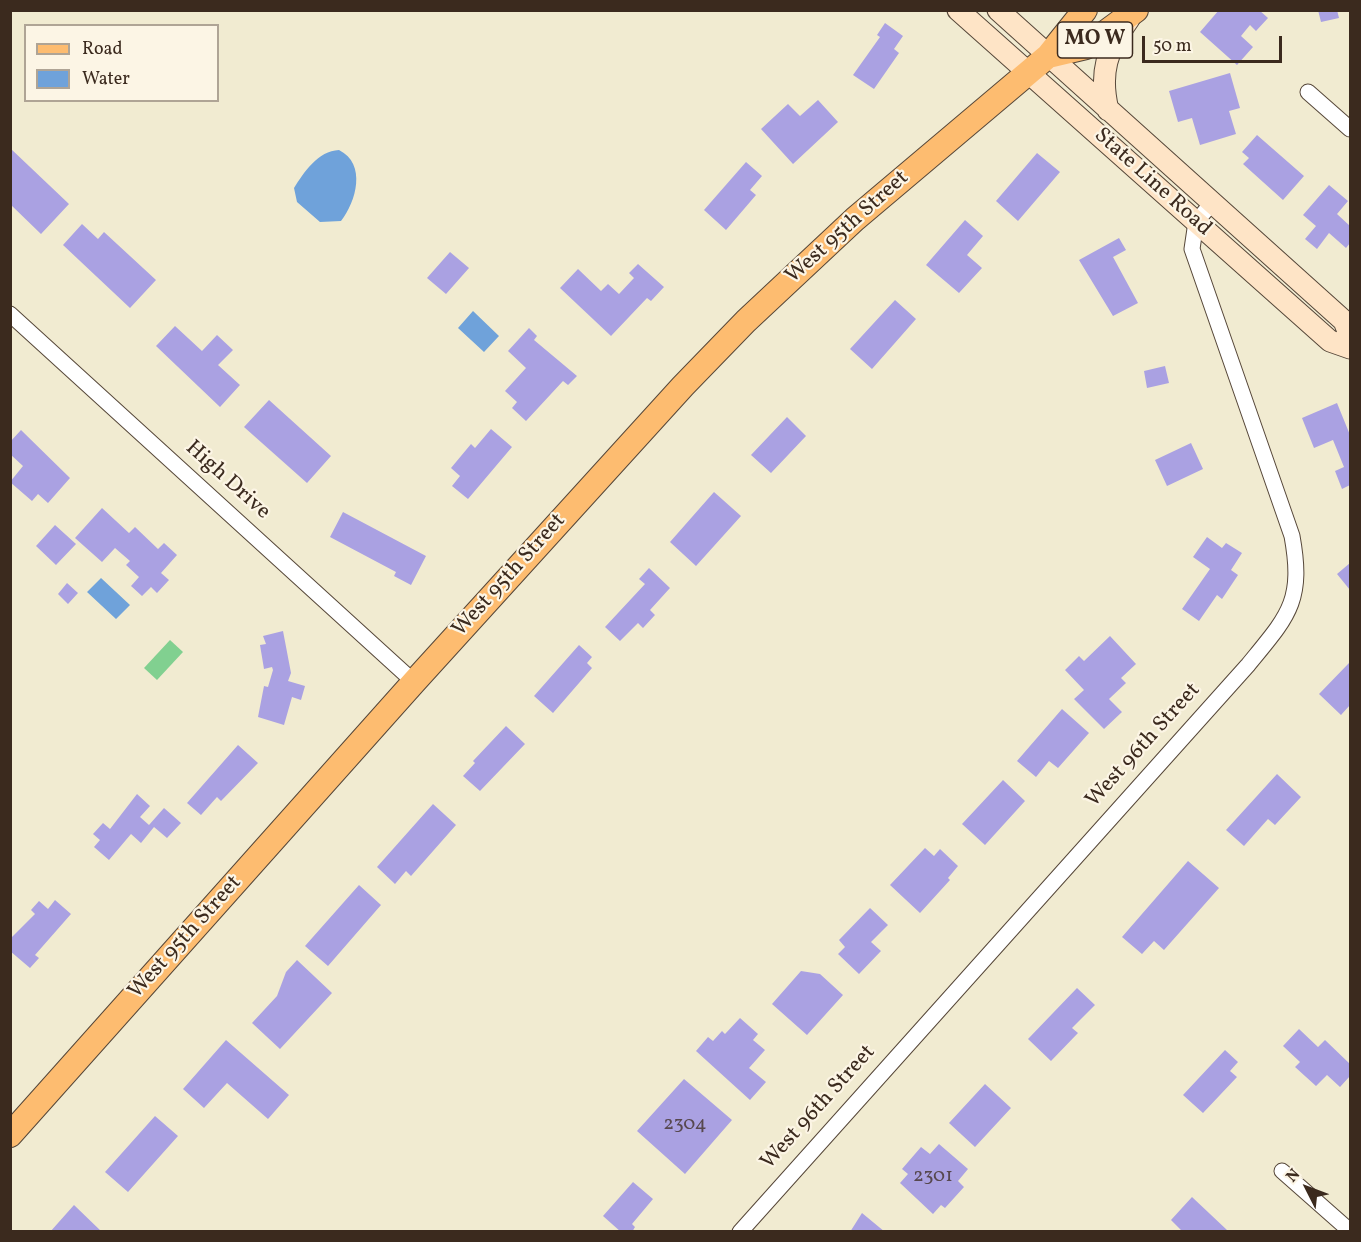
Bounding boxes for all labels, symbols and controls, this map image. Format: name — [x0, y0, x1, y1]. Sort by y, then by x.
road number: MO W — [1058, 22, 1132, 58]
legend — [24, 24, 219, 102]
scale bar — [1145, 24, 1284, 62]
text: 50 m — [1153, 34, 1192, 59]
text: Road — [82, 37, 123, 62]
text: Water — [82, 67, 130, 92]
street label: State Line Road — [1088, 123, 1216, 243]
street label: West 95th Street — [781, 166, 915, 290]
street label: High Drive — [179, 436, 275, 526]
street label: West 95th Street — [448, 509, 572, 643]
street label: West 96th Street — [1081, 678, 1207, 814]
street label: West 95th Street — [124, 871, 248, 1005]
street label: West 96th Street — [756, 1040, 882, 1176]
house number: 2304 — [663, 1113, 707, 1137]
north arrow — [1277, 1158, 1337, 1218]
text: N — [1282, 1164, 1306, 1188]
house number: 2301 — [913, 1165, 953, 1189]

